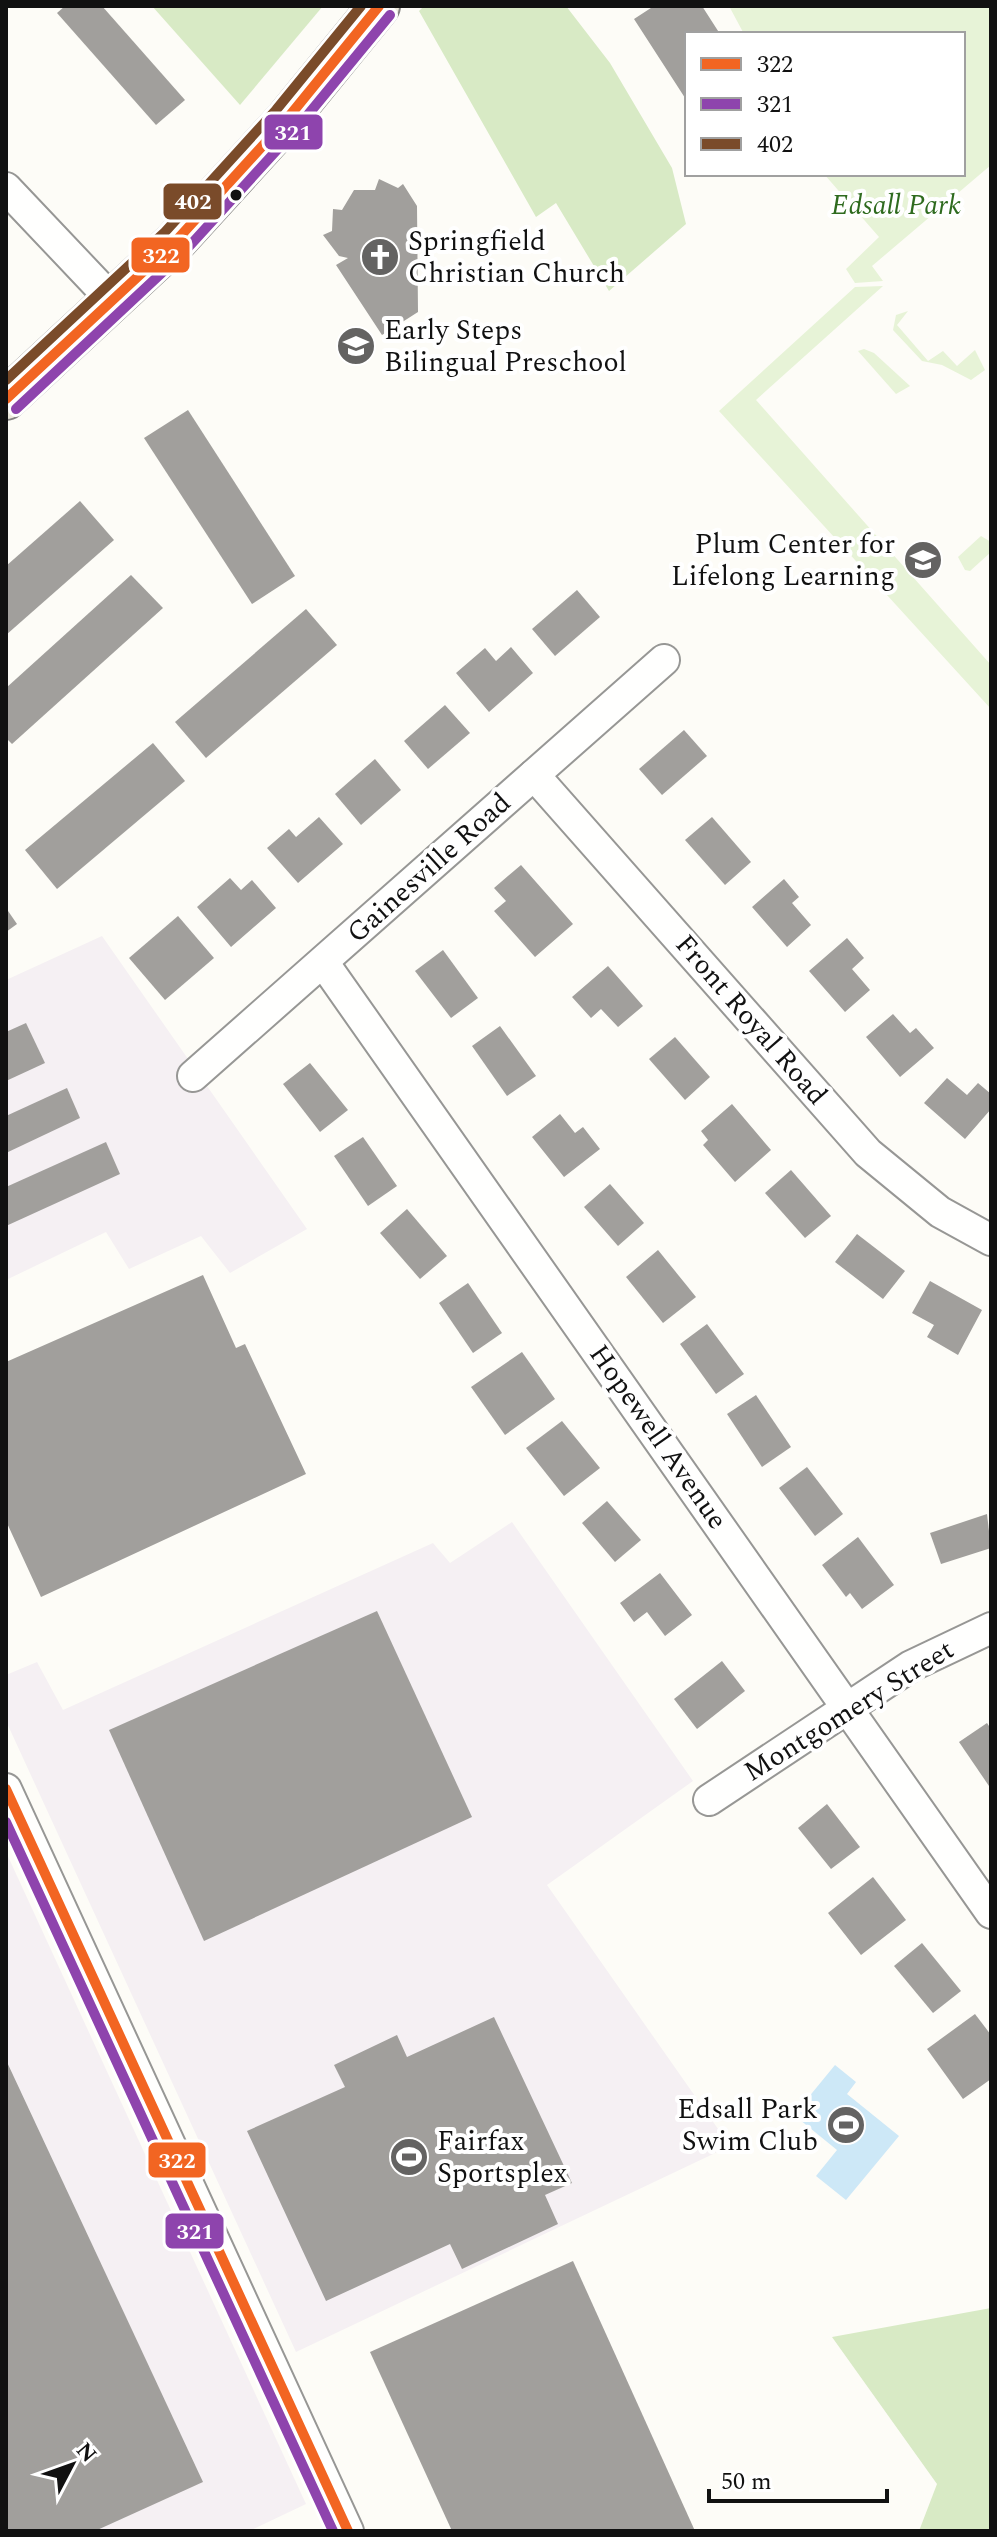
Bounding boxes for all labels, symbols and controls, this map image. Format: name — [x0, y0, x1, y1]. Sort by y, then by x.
legend — [685, 32, 965, 176]
text: 322 — [757, 47, 793, 83]
text: 321 — [757, 87, 793, 123]
line badge: 321 — [263, 113, 324, 151]
text: 321 — [274, 117, 312, 150]
text: 402 — [757, 127, 793, 163]
line badge: 402 — [162, 182, 223, 221]
park label: Edsall Park — [831, 184, 961, 227]
text: 402 — [174, 186, 212, 219]
unlabelled marker — [228, 187, 244, 203]
place label: Springfield Christian Church — [408, 220, 625, 295]
line badge: 322 — [130, 236, 191, 274]
church icon: Springfield Christian Church — [359, 236, 401, 278]
text: 322 — [142, 240, 180, 273]
place label: Early Steps Bilingual Preschool — [384, 309, 627, 384]
school or university icon: Early Steps Bilingual Preschool — [335, 325, 377, 367]
place label: Plum Center for Lifelong Learning — [671, 523, 895, 598]
school or university icon: Plum Center for Lifelong Learning — [902, 539, 944, 581]
street label: Gainesville Road — [337, 782, 521, 954]
street label: Front Royal Road — [664, 925, 838, 1115]
street label: Hopewell Avenue — [578, 1335, 738, 1539]
street label: Montgomery Street — [735, 1629, 963, 1793]
place label: Edsall Park Swim Club — [677, 2088, 818, 2163]
sports icon: Edsall Park Swim Club — [825, 2104, 867, 2146]
place label: Fairfax Sportsplex — [437, 2120, 568, 2195]
sports icon: Fairfax Sportsplex — [388, 2136, 430, 2178]
line badge: 322 — [147, 2141, 207, 2179]
text: 322 — [158, 2145, 196, 2178]
line badge: 321 — [164, 2212, 225, 2250]
text: 321 — [176, 2216, 214, 2249]
north arrow — [32, 2425, 112, 2505]
text: N — [68, 2435, 104, 2470]
scale bar — [709, 2453, 887, 2503]
text: 50 m — [721, 2464, 772, 2500]

